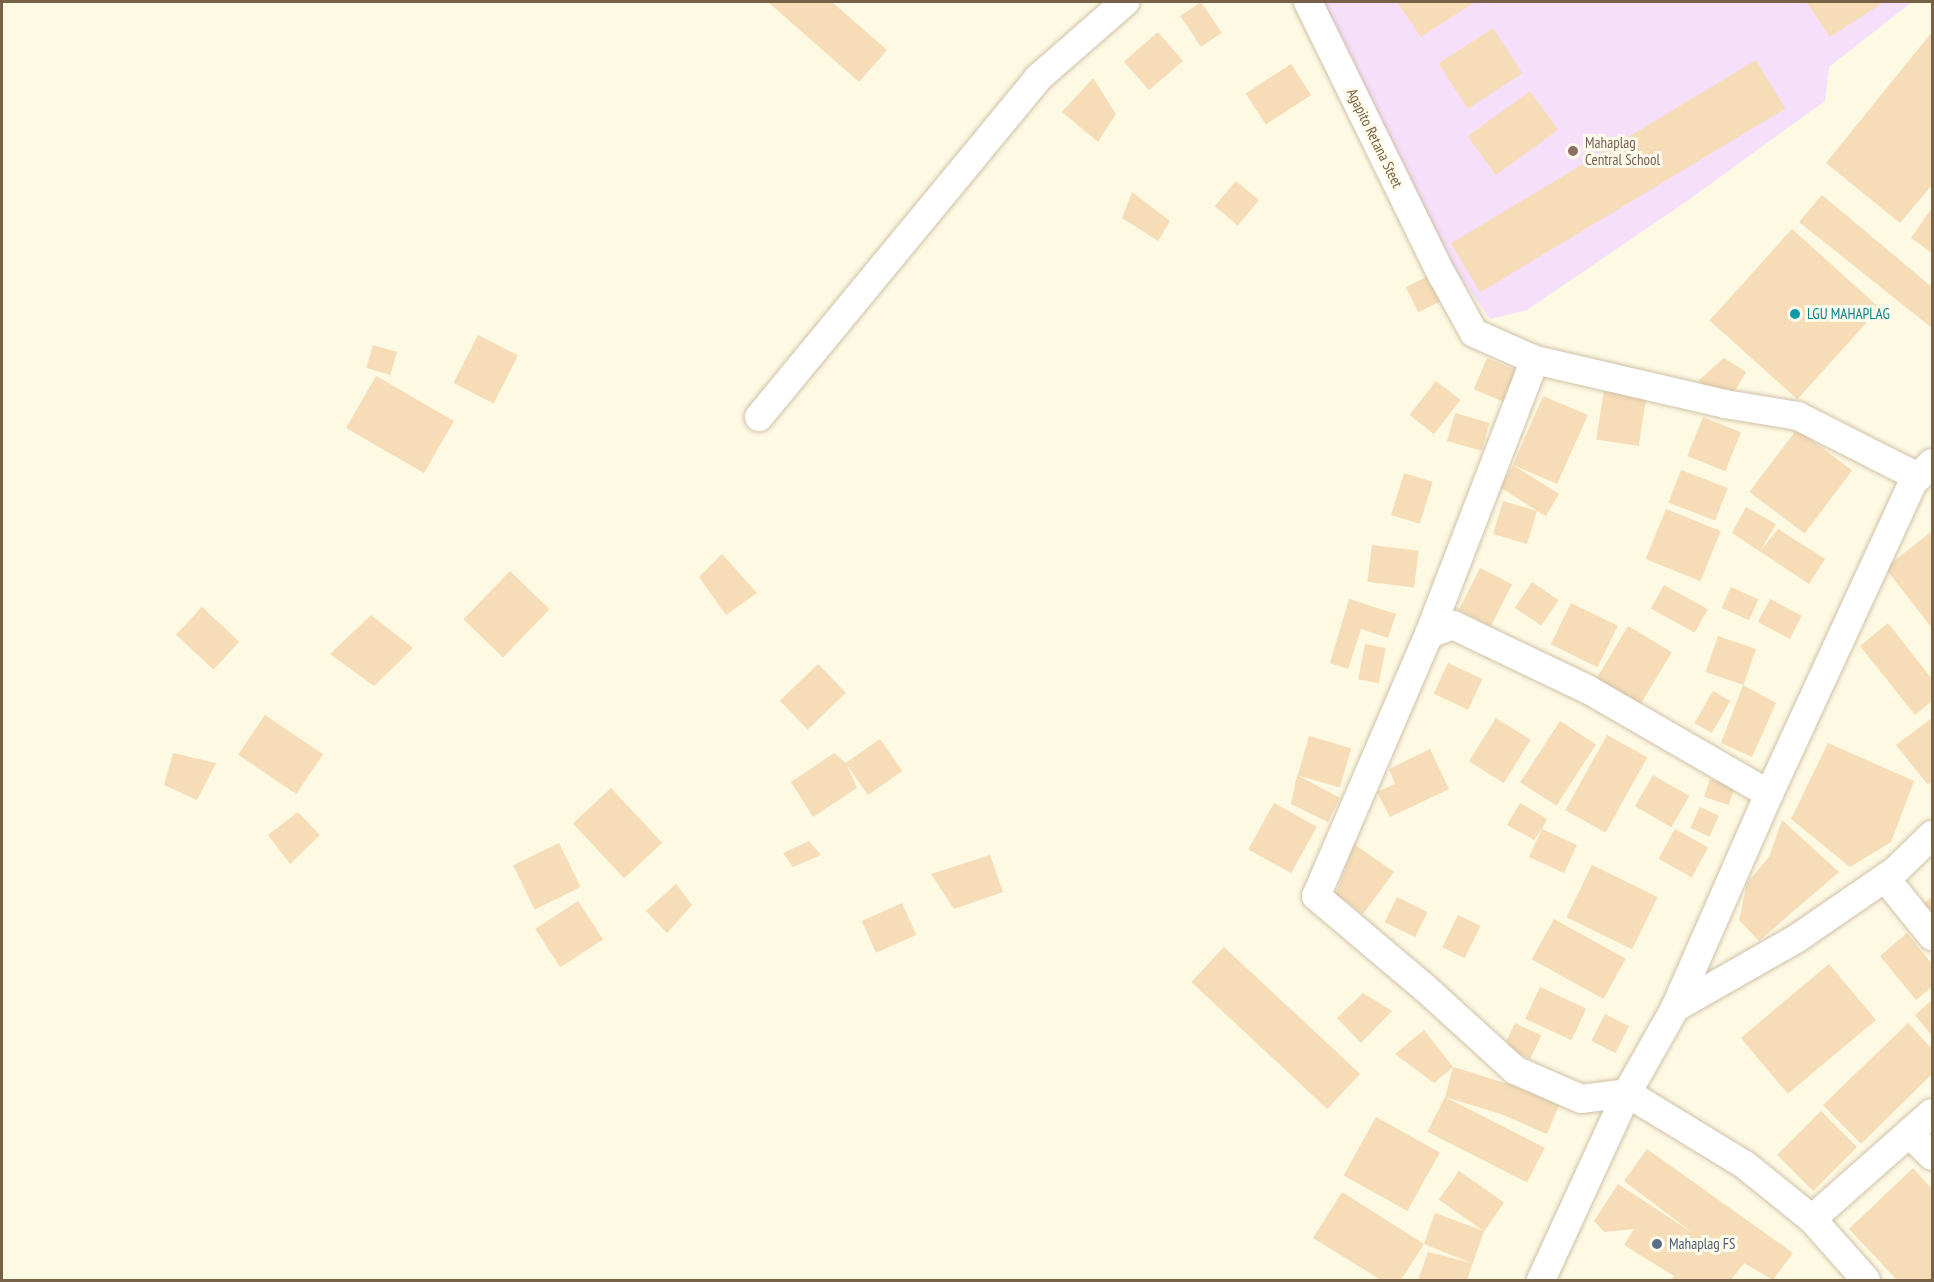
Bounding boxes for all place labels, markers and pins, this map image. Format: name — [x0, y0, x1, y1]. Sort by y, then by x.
place label: Mahaplag Central School — [1585, 133, 1660, 168]
marker: Mahaplag Central School — [1566, 144, 1580, 158]
place label: LGU MAHAPLAG — [1807, 305, 1890, 323]
marker: LGU MAHAPLAG — [1788, 307, 1802, 321]
place label: Mahaplag FS — [1669, 1235, 1735, 1253]
marker: Mahaplag FS — [1650, 1237, 1664, 1251]

